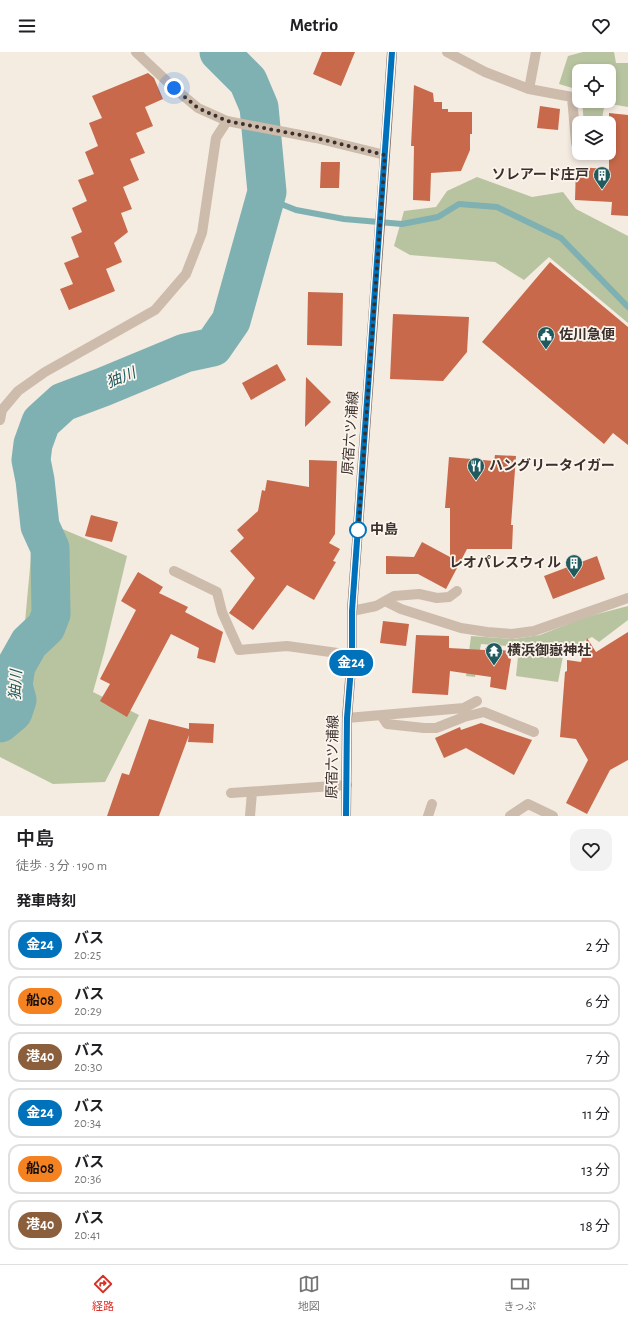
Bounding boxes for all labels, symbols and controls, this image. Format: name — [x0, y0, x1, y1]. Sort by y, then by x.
icon: menu — [16, 15, 38, 37]
icon: heart — [590, 15, 612, 37]
text: Metrio — [290, 17, 338, 35]
map controls — [572, 64, 616, 160]
button: locate — [572, 64, 616, 108]
your location — [164, 78, 184, 98]
button: layers — [572, 116, 616, 160]
building icon: ソレアード庄戸 — [592, 165, 612, 190]
place label: ソレアード庄戸 — [492, 167, 589, 182]
public building icon: 佐川急便 — [536, 325, 556, 350]
place label: 佐川急便 — [559, 326, 615, 342]
water label: 㹨川 — [104, 364, 140, 391]
street label: 原宿六ツ浦線 — [340, 391, 361, 475]
restaurant icon: ハングリータイガー — [466, 456, 486, 481]
place label: ハングリータイガー — [489, 457, 615, 473]
marker: 中島 — [349, 521, 367, 539]
place label: 中島 — [370, 522, 398, 537]
building icon: レオパレスウィル — [564, 553, 584, 578]
place label: レオパレスウィル — [449, 555, 561, 570]
temple icon: 横浜御嶽神社 — [484, 641, 504, 666]
place label: 横浜御嶽神社 — [507, 642, 591, 658]
line badge: 金24 — [328, 650, 374, 676]
text: 金24 — [337, 656, 365, 670]
water label: 㹨川 — [7, 668, 24, 700]
street label: 原宿六ツ浦線 — [324, 715, 341, 799]
button: heart — [570, 829, 612, 871]
text: 中島 — [16, 830, 54, 849]
text: 徒歩 · 3 分 · 190 m — [16, 860, 107, 873]
text: 発車時刻 — [16, 894, 76, 909]
text: バス — [74, 931, 104, 946]
text: 金24 — [26, 938, 54, 952]
text: 2 分 — [586, 939, 610, 954]
text: 20:25 — [74, 949, 101, 962]
text: バス — [74, 987, 104, 1002]
text: 船08 — [26, 994, 54, 1008]
text: 6 分 — [585, 995, 610, 1010]
text: 20:29 — [74, 1005, 102, 1018]
text: バス — [74, 1043, 104, 1058]
text: 港40 — [26, 1050, 54, 1064]
text: 7 分 — [586, 1051, 610, 1066]
text: 20:30 — [74, 1061, 102, 1074]
text: バス — [74, 1099, 104, 1114]
text: 金24 — [26, 1106, 54, 1120]
text: 11 分 — [582, 1107, 610, 1122]
text: 20:34 — [74, 1117, 101, 1130]
text: バス — [74, 1155, 104, 1170]
text: 船08 — [26, 1162, 54, 1176]
text: 13 分 — [581, 1163, 610, 1178]
text: 20:36 — [74, 1173, 101, 1186]
text: バス — [74, 1211, 104, 1226]
text: 港40 — [26, 1218, 54, 1232]
text: 18 分 — [580, 1219, 610, 1234]
text: 20:41 — [74, 1229, 101, 1242]
tab: 経路 — [92, 1273, 114, 1313]
tab: 地図 — [298, 1273, 320, 1313]
tab: きっぷ — [504, 1273, 536, 1313]

